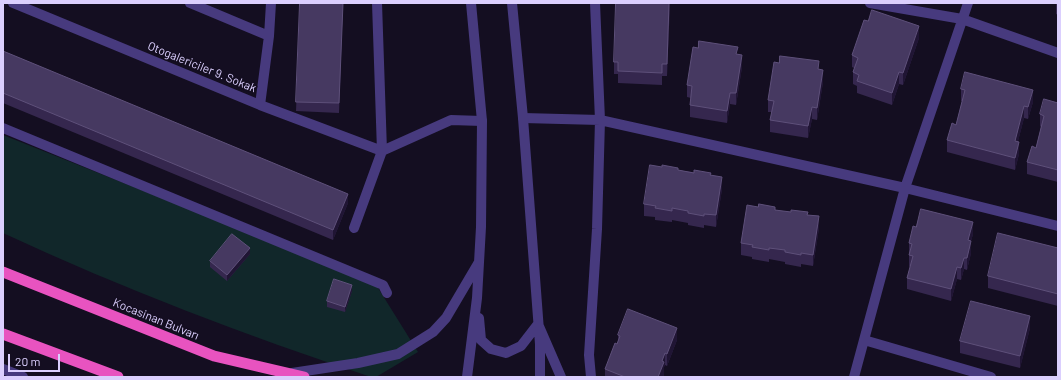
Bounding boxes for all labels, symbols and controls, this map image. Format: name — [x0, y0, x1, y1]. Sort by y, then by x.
street label: Otogalericiler 9. Sokak — [145, 39, 259, 95]
street label: Kocasinan Bulvarı — [111, 295, 201, 343]
scale bar — [10, 346, 62, 372]
text: 20 m — [15, 354, 41, 368]

